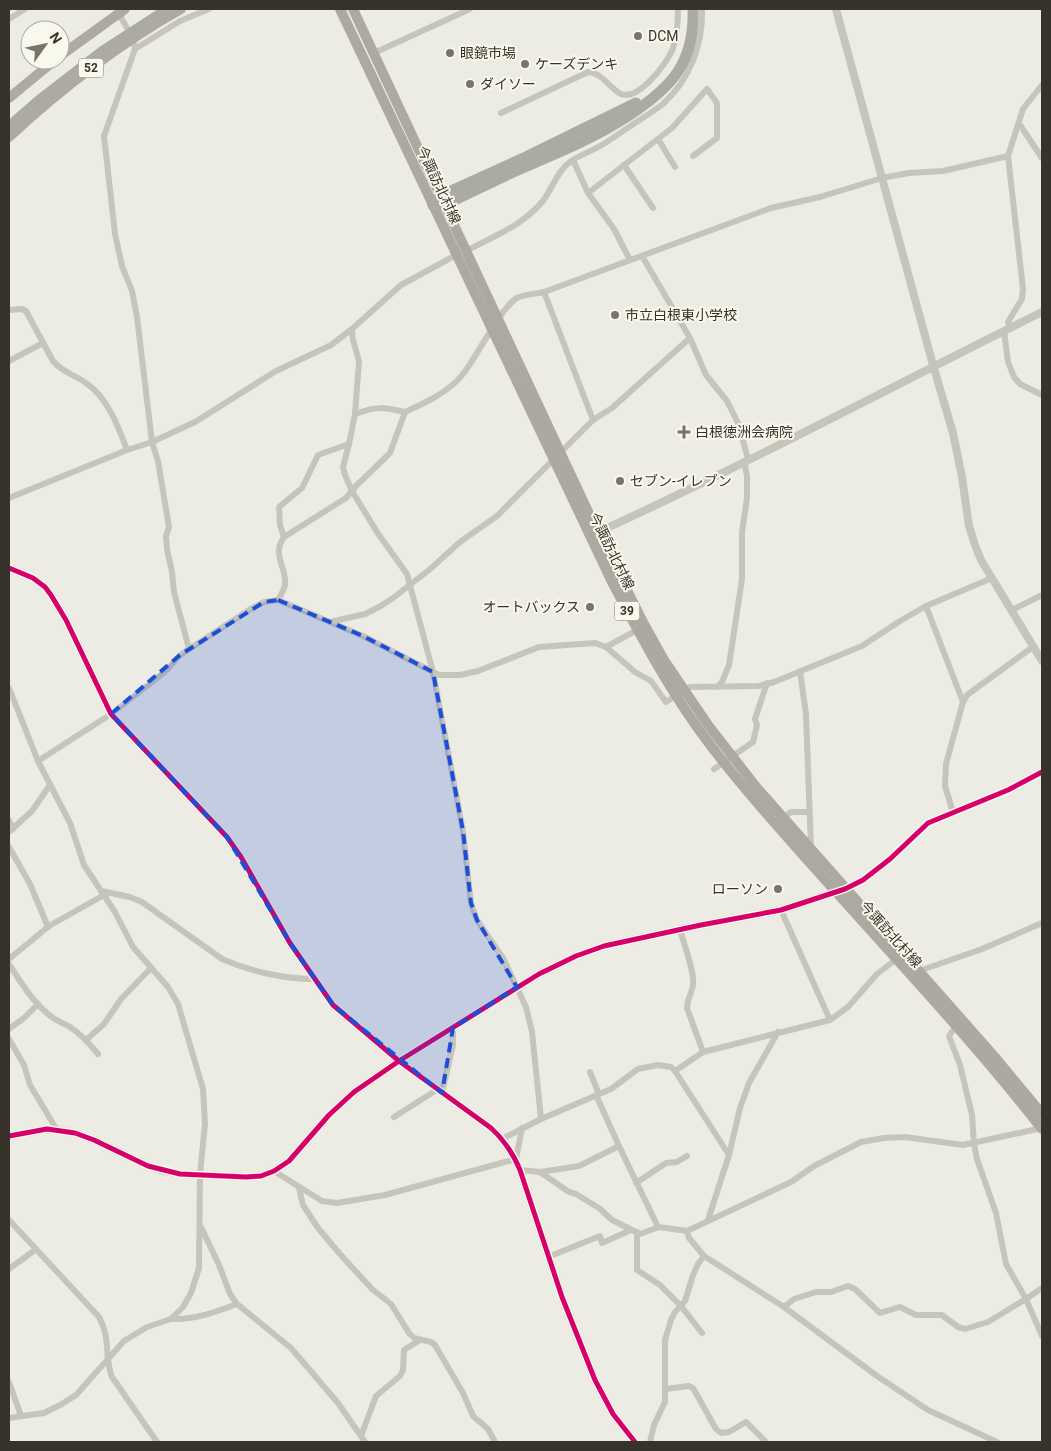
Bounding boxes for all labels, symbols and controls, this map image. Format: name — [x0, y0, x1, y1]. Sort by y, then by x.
north arrow — [20, 20, 70, 70]
place label: DCM — [648, 28, 679, 44]
text: N — [46, 29, 65, 46]
marker: DCM — [632, 30, 644, 42]
place label: 眼鏡市場 — [460, 45, 516, 61]
marker: 眼鏡市場 — [444, 47, 456, 59]
place label: ケーズデンキ — [535, 56, 618, 72]
road number: 52 — [78, 58, 104, 78]
marker: ケーズデンキ — [519, 58, 531, 70]
place label: ダイソー — [480, 76, 536, 92]
marker: ダイソー — [464, 78, 476, 90]
street label: 今諏訪北村線 — [414, 144, 464, 226]
place label: 市立白根東小学校 — [625, 307, 737, 323]
marker: 市立白根東小学校 — [609, 309, 621, 321]
place label: 白根徳洲会病院 — [695, 424, 793, 440]
marker: 白根徳洲会病院 — [677, 425, 691, 439]
place label: セブン-イレブン — [630, 473, 732, 489]
marker: セブン-イレブン — [614, 475, 626, 487]
street label: 今諏訪北村線 — [586, 510, 638, 592]
place label: オートバックス — [482, 599, 580, 615]
marker: オートバックス — [584, 601, 596, 613]
road number: 39 — [614, 602, 640, 620]
place label: ローソン — [712, 881, 768, 897]
marker: ローソン — [772, 883, 784, 895]
street label: 今諏訪北村線 — [857, 897, 925, 971]

